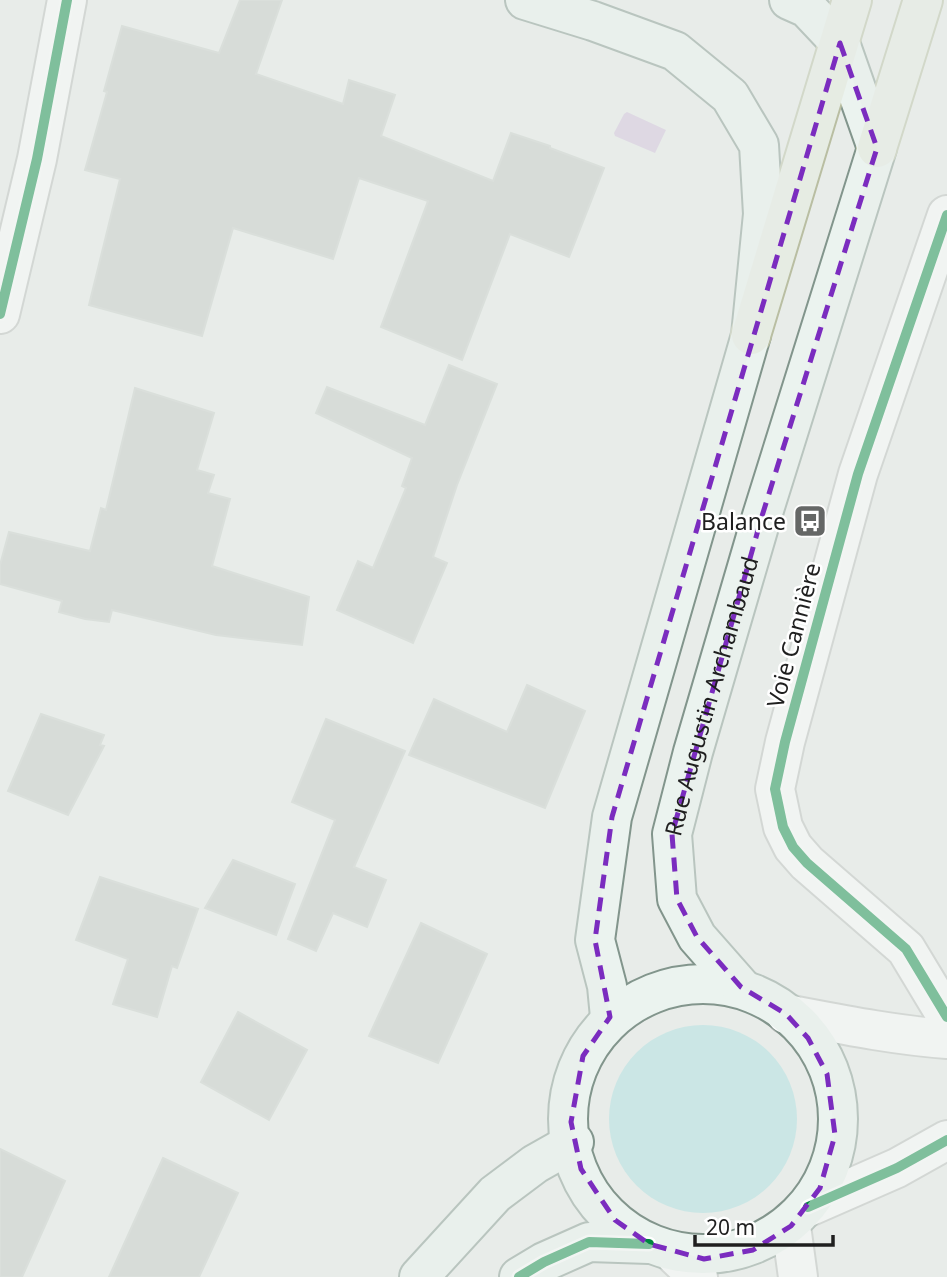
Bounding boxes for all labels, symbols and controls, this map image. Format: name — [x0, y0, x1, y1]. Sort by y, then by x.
bus stop icon: Balance — [791, 502, 829, 540]
place label: Balance — [701, 505, 786, 537]
street label: Rue Augustin Archambaud — [656, 552, 765, 839]
street label: Voie Cannière — [758, 559, 828, 711]
scale bar — [695, 1204, 833, 1248]
text: 20 m — [706, 1213, 755, 1241]

